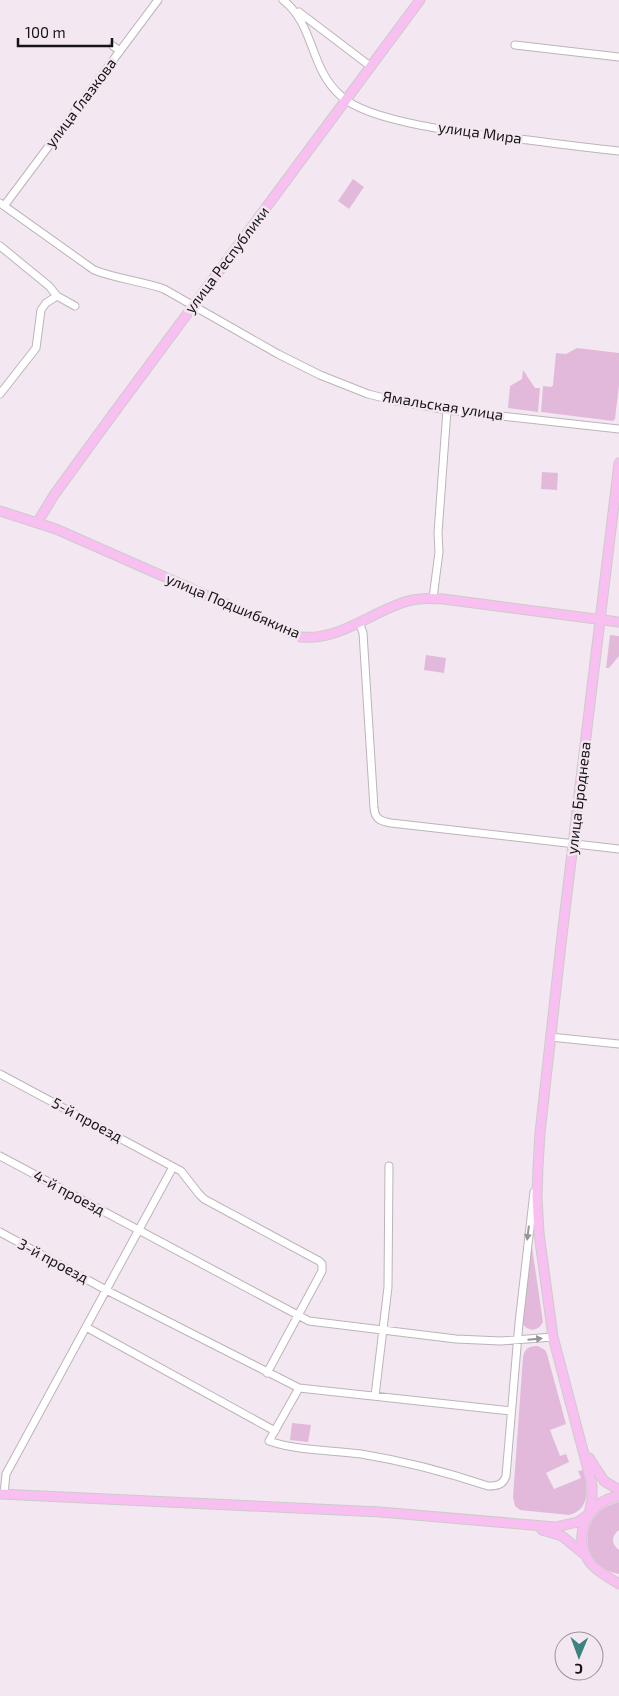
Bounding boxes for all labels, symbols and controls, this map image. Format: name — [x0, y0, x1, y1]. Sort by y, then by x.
scale bar — [18, 15, 111, 47]
text: 100 m — [25, 23, 66, 41]
street label: улица Глазкова — [41, 54, 120, 151]
street label: улица Мира — [437, 117, 523, 148]
street label: улица Республики — [180, 203, 273, 317]
street label: Ямальская улица — [381, 387, 505, 424]
street label: улица Подшибякина — [163, 569, 303, 642]
street label: улица Броднева — [562, 740, 595, 855]
street label: 5-й проезд — [49, 1093, 126, 1145]
street label: 4-й проезд — [31, 1166, 108, 1219]
one-way arrow — [524, 1225, 532, 1241]
street label: 3-й проезд — [15, 1234, 92, 1286]
one-way arrow — [528, 1334, 544, 1342]
north arrow — [554, 1631, 604, 1681]
text: С — [574, 1661, 583, 1678]

